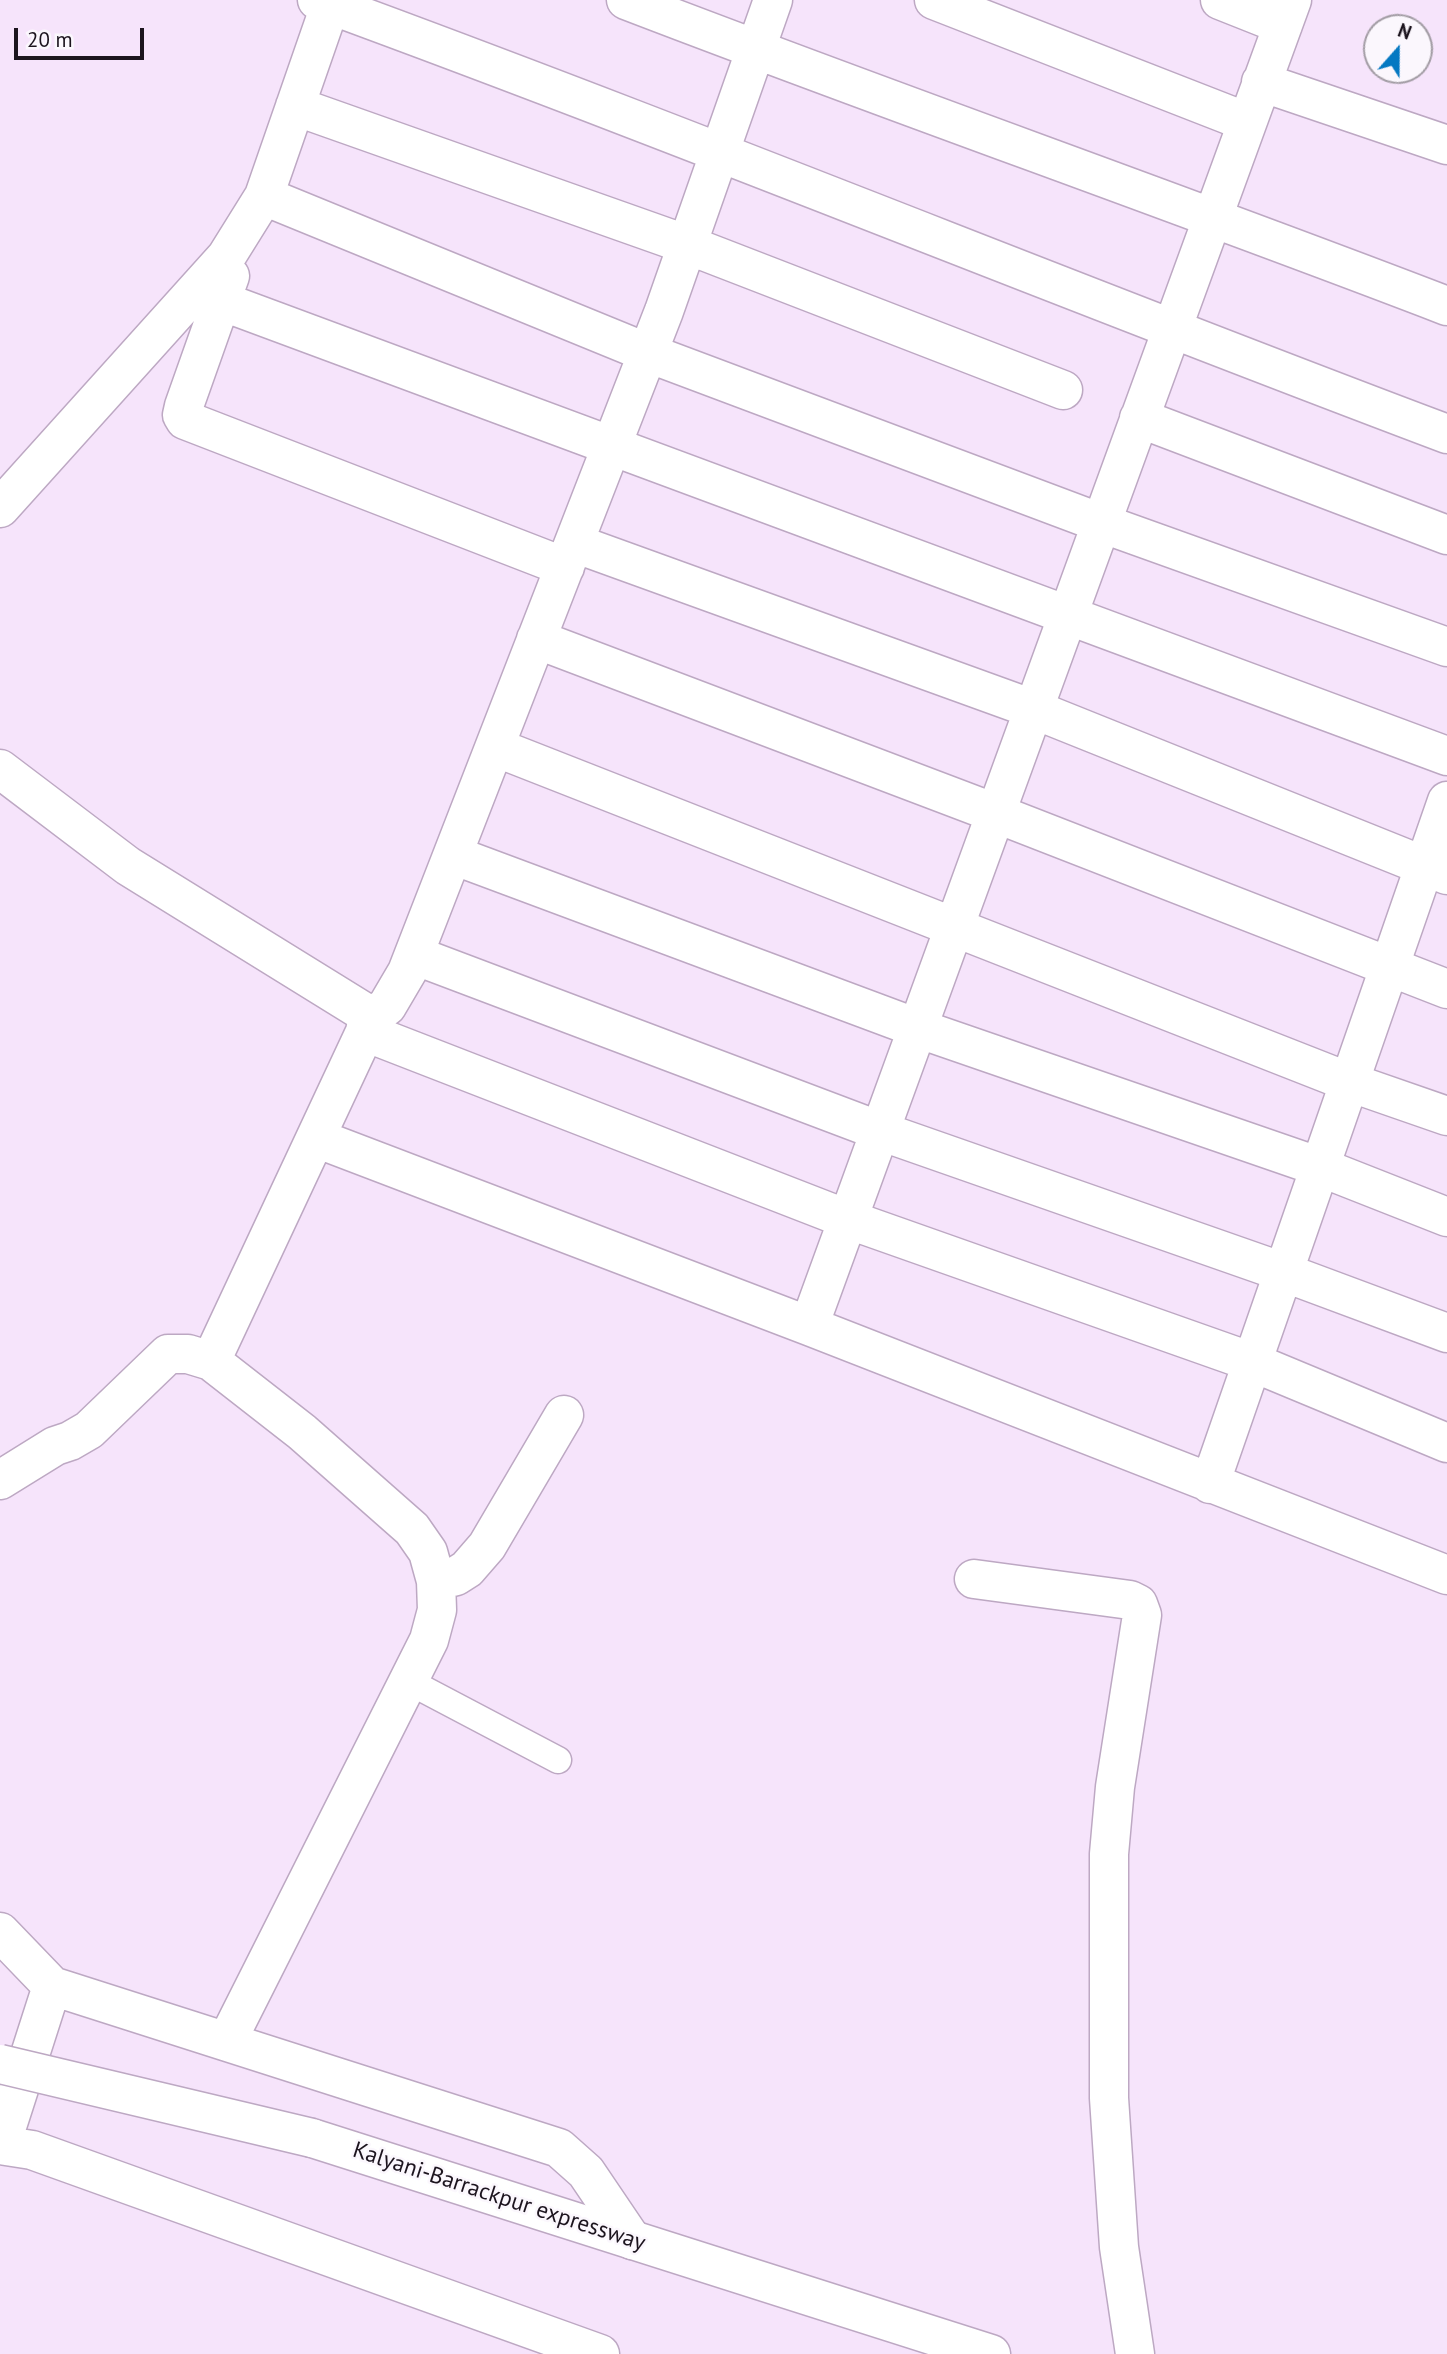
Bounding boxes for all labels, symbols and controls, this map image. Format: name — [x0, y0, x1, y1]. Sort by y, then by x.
scale bar — [18, 14, 147, 58]
north arrow — [1363, 14, 1433, 84]
text: N — [1395, 18, 1415, 45]
text: 20 m — [27, 26, 73, 53]
street label: Kalyani-Barrackpur expressway — [349, 2137, 649, 2257]

